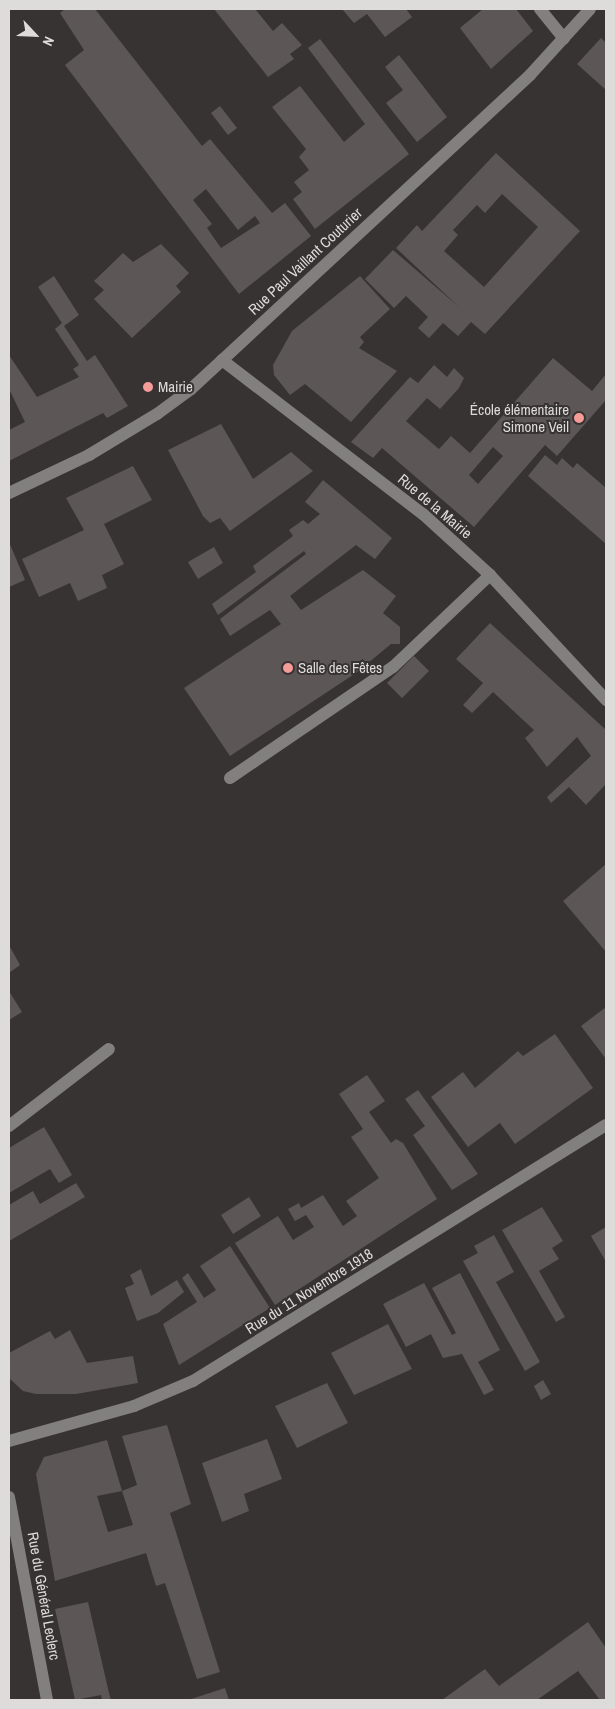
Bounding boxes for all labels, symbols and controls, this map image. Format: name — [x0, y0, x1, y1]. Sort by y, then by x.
north arrow — [10, 10, 60, 60]
text: N — [39, 34, 59, 49]
street label: Rue Paul Vaillant Couturier — [244, 204, 366, 318]
place label: Mairie — [158, 378, 193, 396]
marker: Mairie — [142, 381, 154, 393]
place label: École élémentaire Simone Veil — [470, 400, 569, 435]
marker: École élémentaire Simone Veil — [573, 412, 585, 424]
street label: Rue de la Mairie — [394, 470, 476, 542]
place label: Salle des Fêtes — [298, 659, 382, 677]
marker: Salle des Fêtes — [282, 662, 294, 674]
street label: Rue du 11 Novembre 1918 — [242, 1244, 376, 1338]
street label: Rue du Général Leclerc — [24, 1530, 64, 1662]

